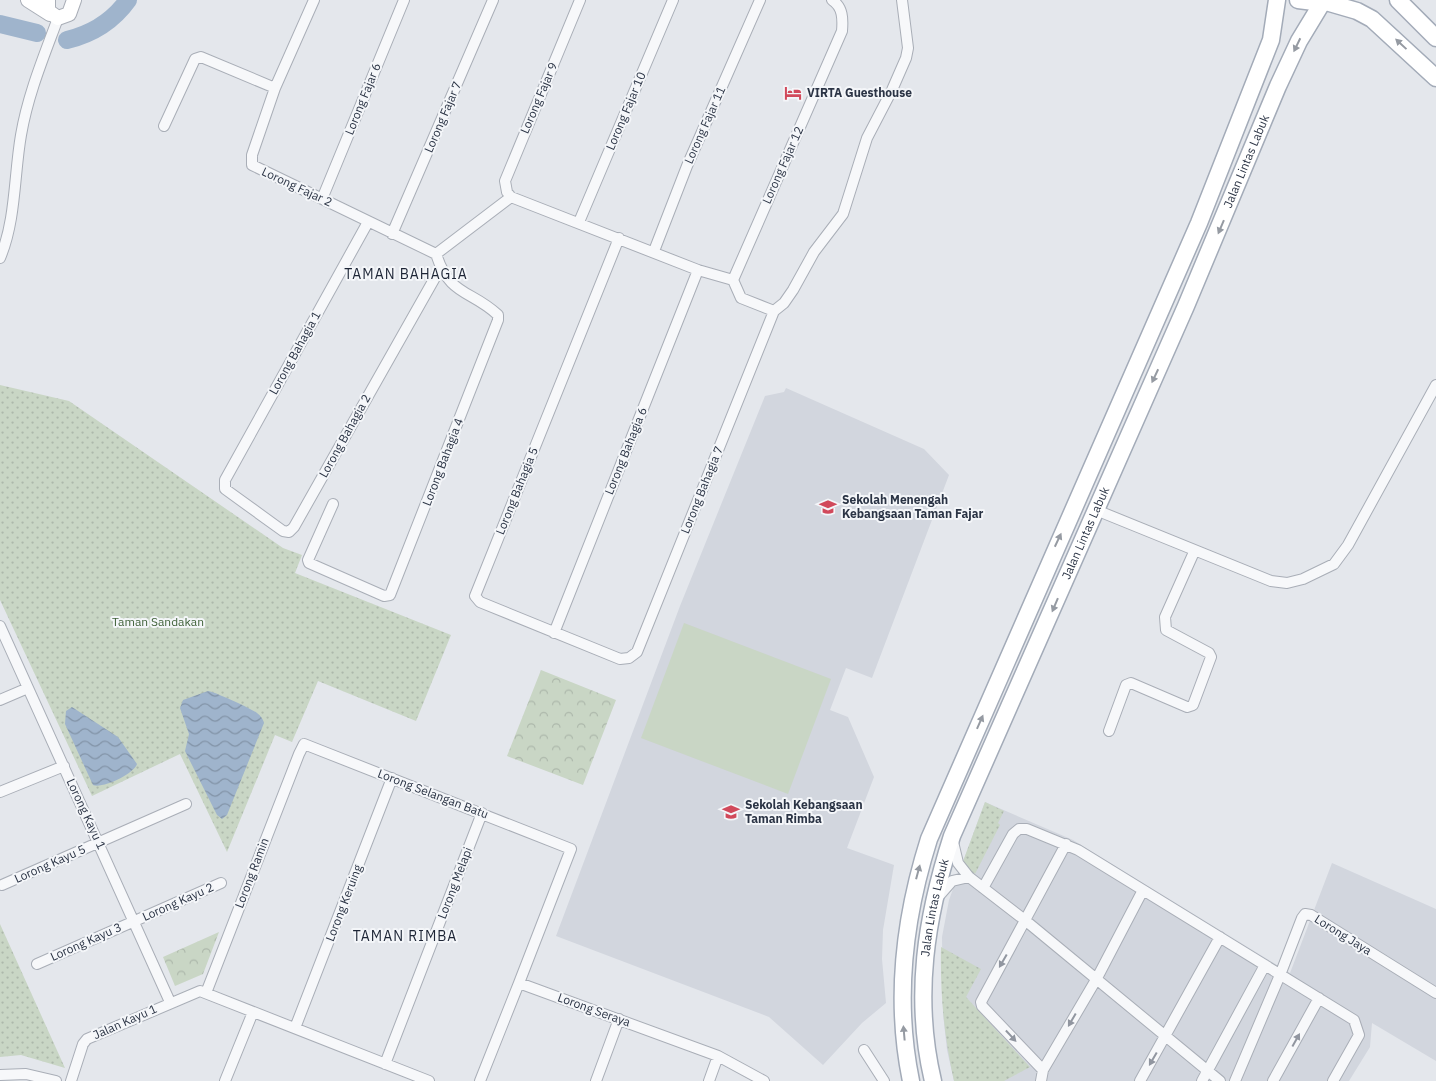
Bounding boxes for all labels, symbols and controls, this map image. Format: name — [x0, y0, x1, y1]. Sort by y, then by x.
one-way arrow — [1293, 38, 1301, 52]
one-way arrow — [1395, 38, 1407, 50]
street label: Lorong Fajar 9 — [517, 60, 560, 136]
street label: Lorong Fajar 6 — [341, 61, 384, 137]
street label: Lorong Fajar 10 — [602, 70, 649, 152]
street label: Lorong Fajar 7 — [421, 79, 464, 155]
hotel icon: VIRTA Guesthouse — [783, 83, 803, 103]
street label: Lorong Fajar 11 — [681, 84, 728, 166]
place label: VIRTA Guesthouse — [807, 85, 912, 100]
street label: Jalan Lintas Labuk — [1220, 112, 1272, 210]
street label: Lorong Fajar 12 — [759, 124, 806, 206]
street label: Lorong Fajar 2 — [260, 164, 335, 209]
one-way arrow — [1216, 220, 1224, 234]
district label: TAMAN BAHAGIA — [344, 265, 468, 283]
street label: Lorong Bahagia 1 — [265, 308, 324, 397]
one-way arrow — [1150, 369, 1158, 383]
street label: Lorong Bahagia 2 — [315, 391, 374, 480]
street label: Lorong Bahagia 6 — [601, 405, 650, 497]
street label: Lorong Bahagia 4 — [419, 416, 466, 508]
street label: Lorong Bahagia 7 — [677, 444, 726, 536]
street label: Lorong Bahagia 5 — [492, 445, 541, 537]
street label: Jalan Lintas Labuk — [1058, 484, 1113, 582]
place label: Sekolah Menengah Kebangsaan Taman Fajar — [842, 492, 984, 521]
school or university icon: Sekolah Menengah Kebangsaan Taman Fajar — [818, 497, 838, 517]
one-way arrow — [1054, 533, 1062, 547]
one-way arrow — [1051, 598, 1059, 612]
park label: Taman Sandakan — [112, 614, 204, 629]
one-way arrow — [977, 715, 985, 729]
street label: Lorong Selangan Batu — [376, 766, 491, 822]
street label: Lorong Kayu 1 — [64, 776, 109, 852]
place label: Sekolah Kebangsaan Taman Rimba — [745, 797, 863, 826]
school or university icon: Sekolah Kebangsaan Taman Rimba — [721, 802, 741, 822]
street label: Lorong Ramin — [231, 836, 272, 910]
street label: Lorong Kayu 5 — [12, 841, 88, 886]
street label: Lorong Melapi — [434, 845, 475, 921]
street label: Jalan Lintas Labuk — [917, 856, 952, 957]
street label: Lorong Keruing — [322, 862, 365, 943]
one-way arrow — [915, 864, 923, 879]
street label: Lorong Kayu 2 — [140, 879, 216, 924]
street label: Lorong Jaya — [1312, 911, 1375, 958]
street label: Lorong Kayu 3 — [48, 919, 124, 964]
district label: TAMAN RIMBA — [353, 927, 457, 945]
one-way arrow — [999, 953, 1007, 968]
street label: Lorong Seraya — [556, 989, 633, 1030]
street label: Jalan Kayu 1 — [90, 1001, 159, 1042]
one-way arrow — [1068, 1013, 1077, 1027]
one-way arrow — [900, 1025, 908, 1041]
one-way arrow — [1005, 1030, 1017, 1042]
one-way arrow — [1291, 1033, 1300, 1046]
one-way arrow — [1149, 1053, 1158, 1066]

